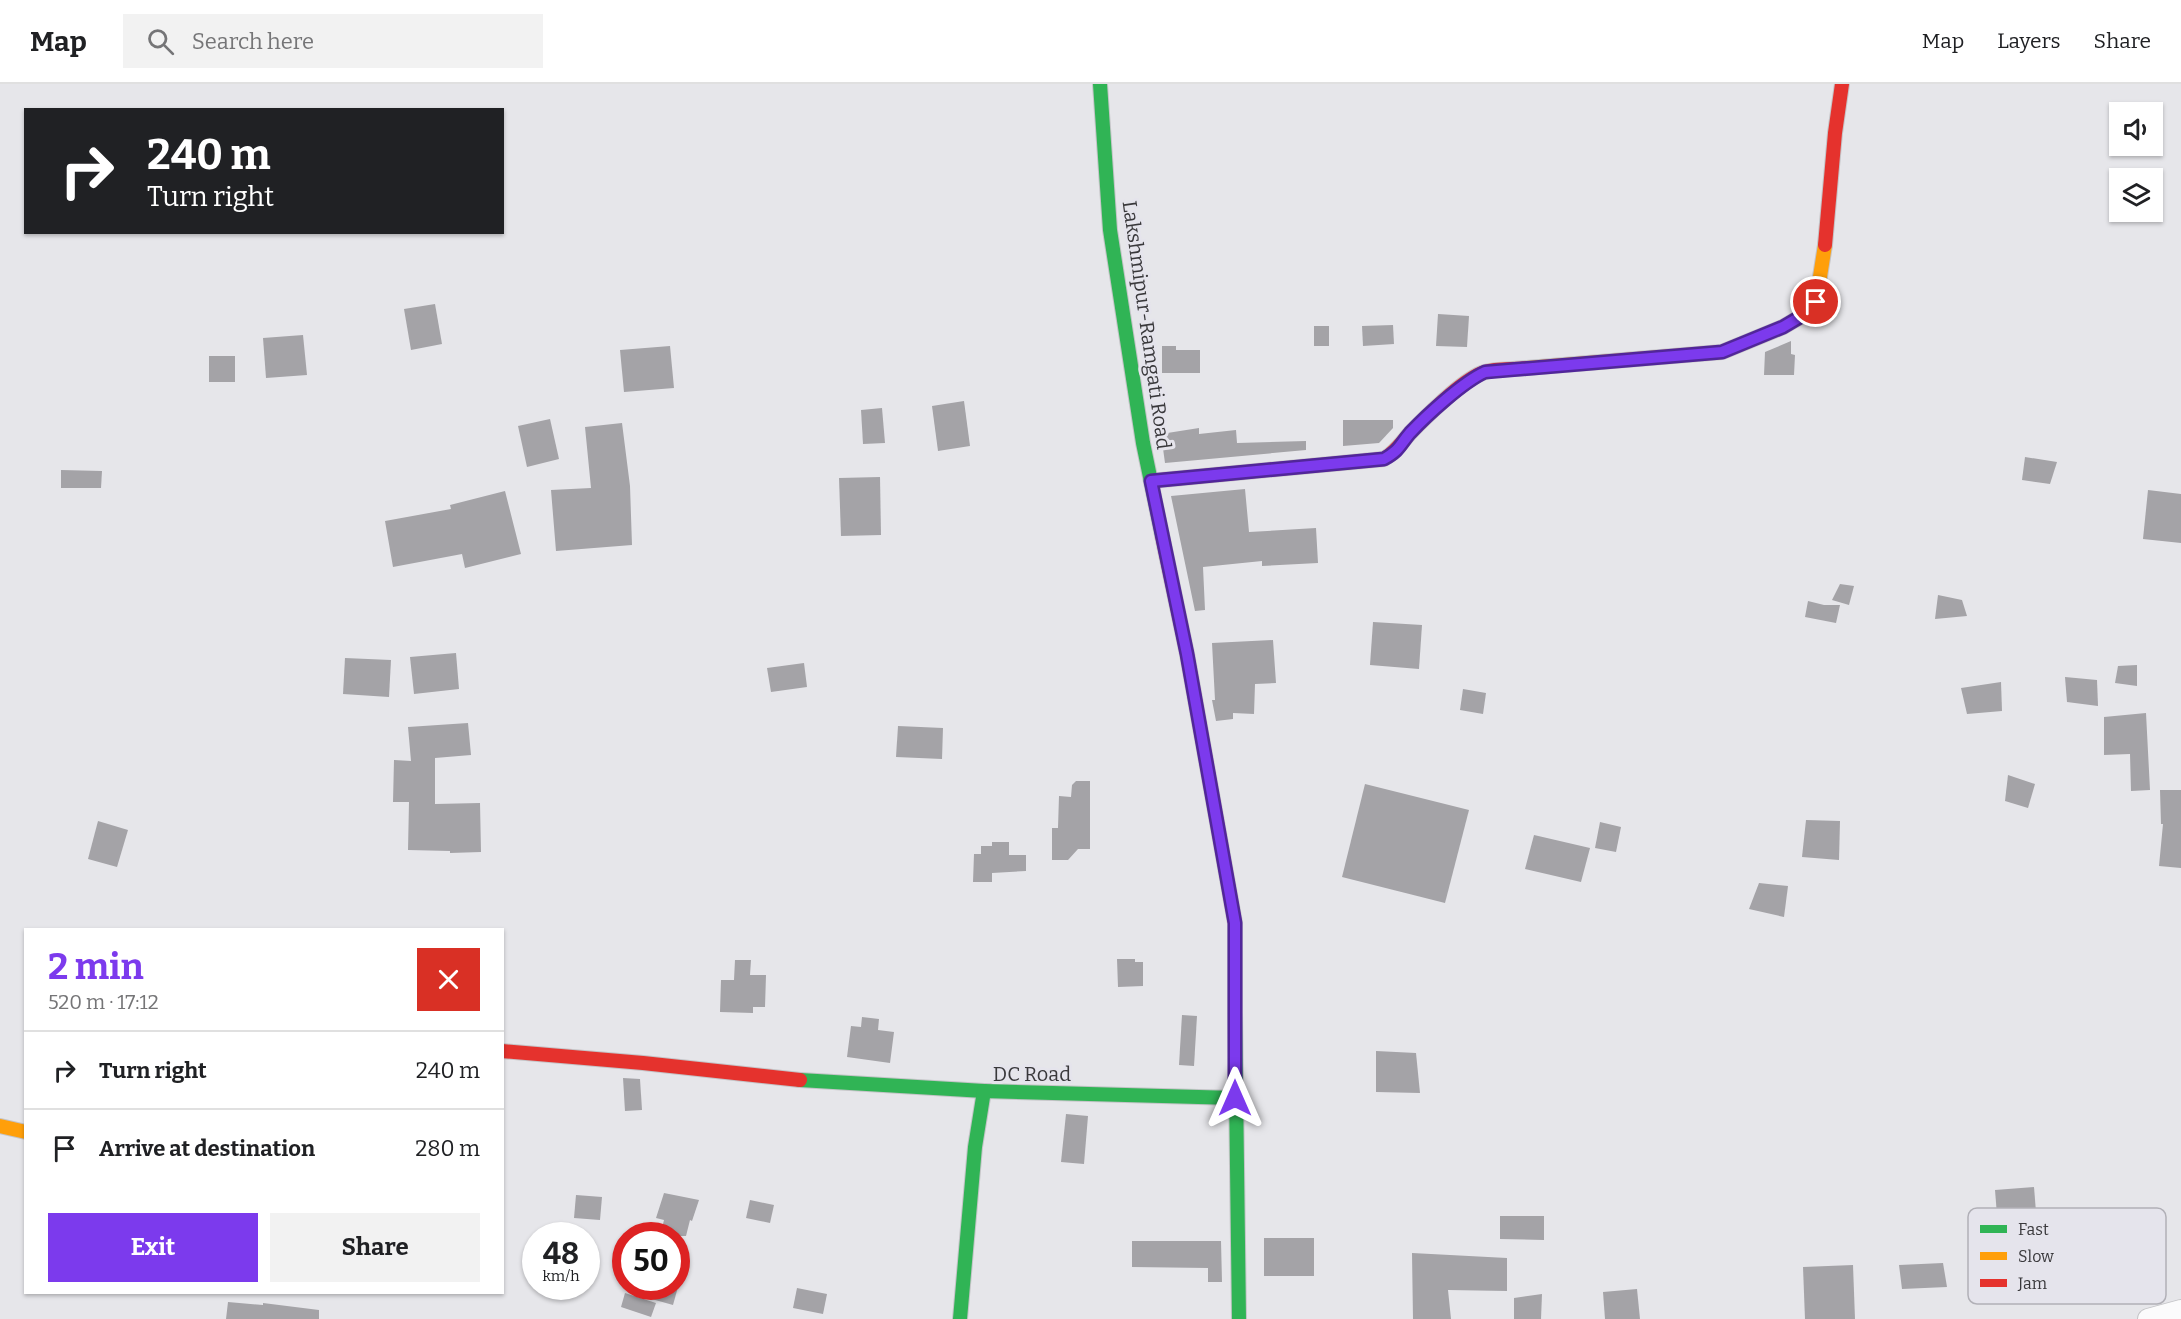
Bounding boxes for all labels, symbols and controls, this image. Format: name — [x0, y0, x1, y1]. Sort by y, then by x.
search box — [123, 14, 543, 68]
text: Map — [30, 25, 87, 58]
icon: search — [144, 25, 177, 58]
text: Search here — [192, 28, 314, 55]
text: Map — [1922, 28, 1964, 54]
text: Layers — [1997, 28, 2061, 54]
text: Share — [2094, 28, 2151, 54]
map controls — [2109, 102, 2163, 222]
button: sound — [2109, 102, 2163, 156]
text: 240 m — [147, 130, 271, 180]
icon: right — [48, 132, 126, 210]
button: layers — [2109, 168, 2163, 222]
text: Turn right — [147, 181, 274, 213]
street label: Lakshmipur-Ramgati Road — [1118, 199, 1176, 451]
pin — [1790, 276, 1841, 327]
icon: arrive — [1799, 285, 1832, 318]
text: 2 min — [48, 945, 144, 989]
button: close — [417, 948, 480, 1011]
text: 520 m · 17:12 — [48, 990, 159, 1014]
icon: right — [48, 1054, 81, 1087]
text: Turn right — [99, 1057, 207, 1084]
text: 240 m — [416, 1057, 480, 1084]
street label: DC Road — [993, 1062, 1071, 1086]
position arrow — [1203, 1066, 1267, 1130]
icon: arrive — [48, 1132, 81, 1165]
text: Arrive at destination — [99, 1135, 315, 1162]
text: 280 m — [415, 1135, 480, 1162]
legend — [1968, 1208, 2166, 1304]
button: Exit — [48, 1213, 258, 1282]
button: Share — [270, 1213, 480, 1282]
text: Fast — [2018, 1220, 2049, 1239]
speed limit sign: 50 — [612, 1222, 690, 1300]
text: 48 — [543, 1236, 579, 1272]
text: Slow — [2018, 1247, 2054, 1266]
text: km/h — [542, 1267, 580, 1285]
text: Jam — [2017, 1274, 2047, 1293]

